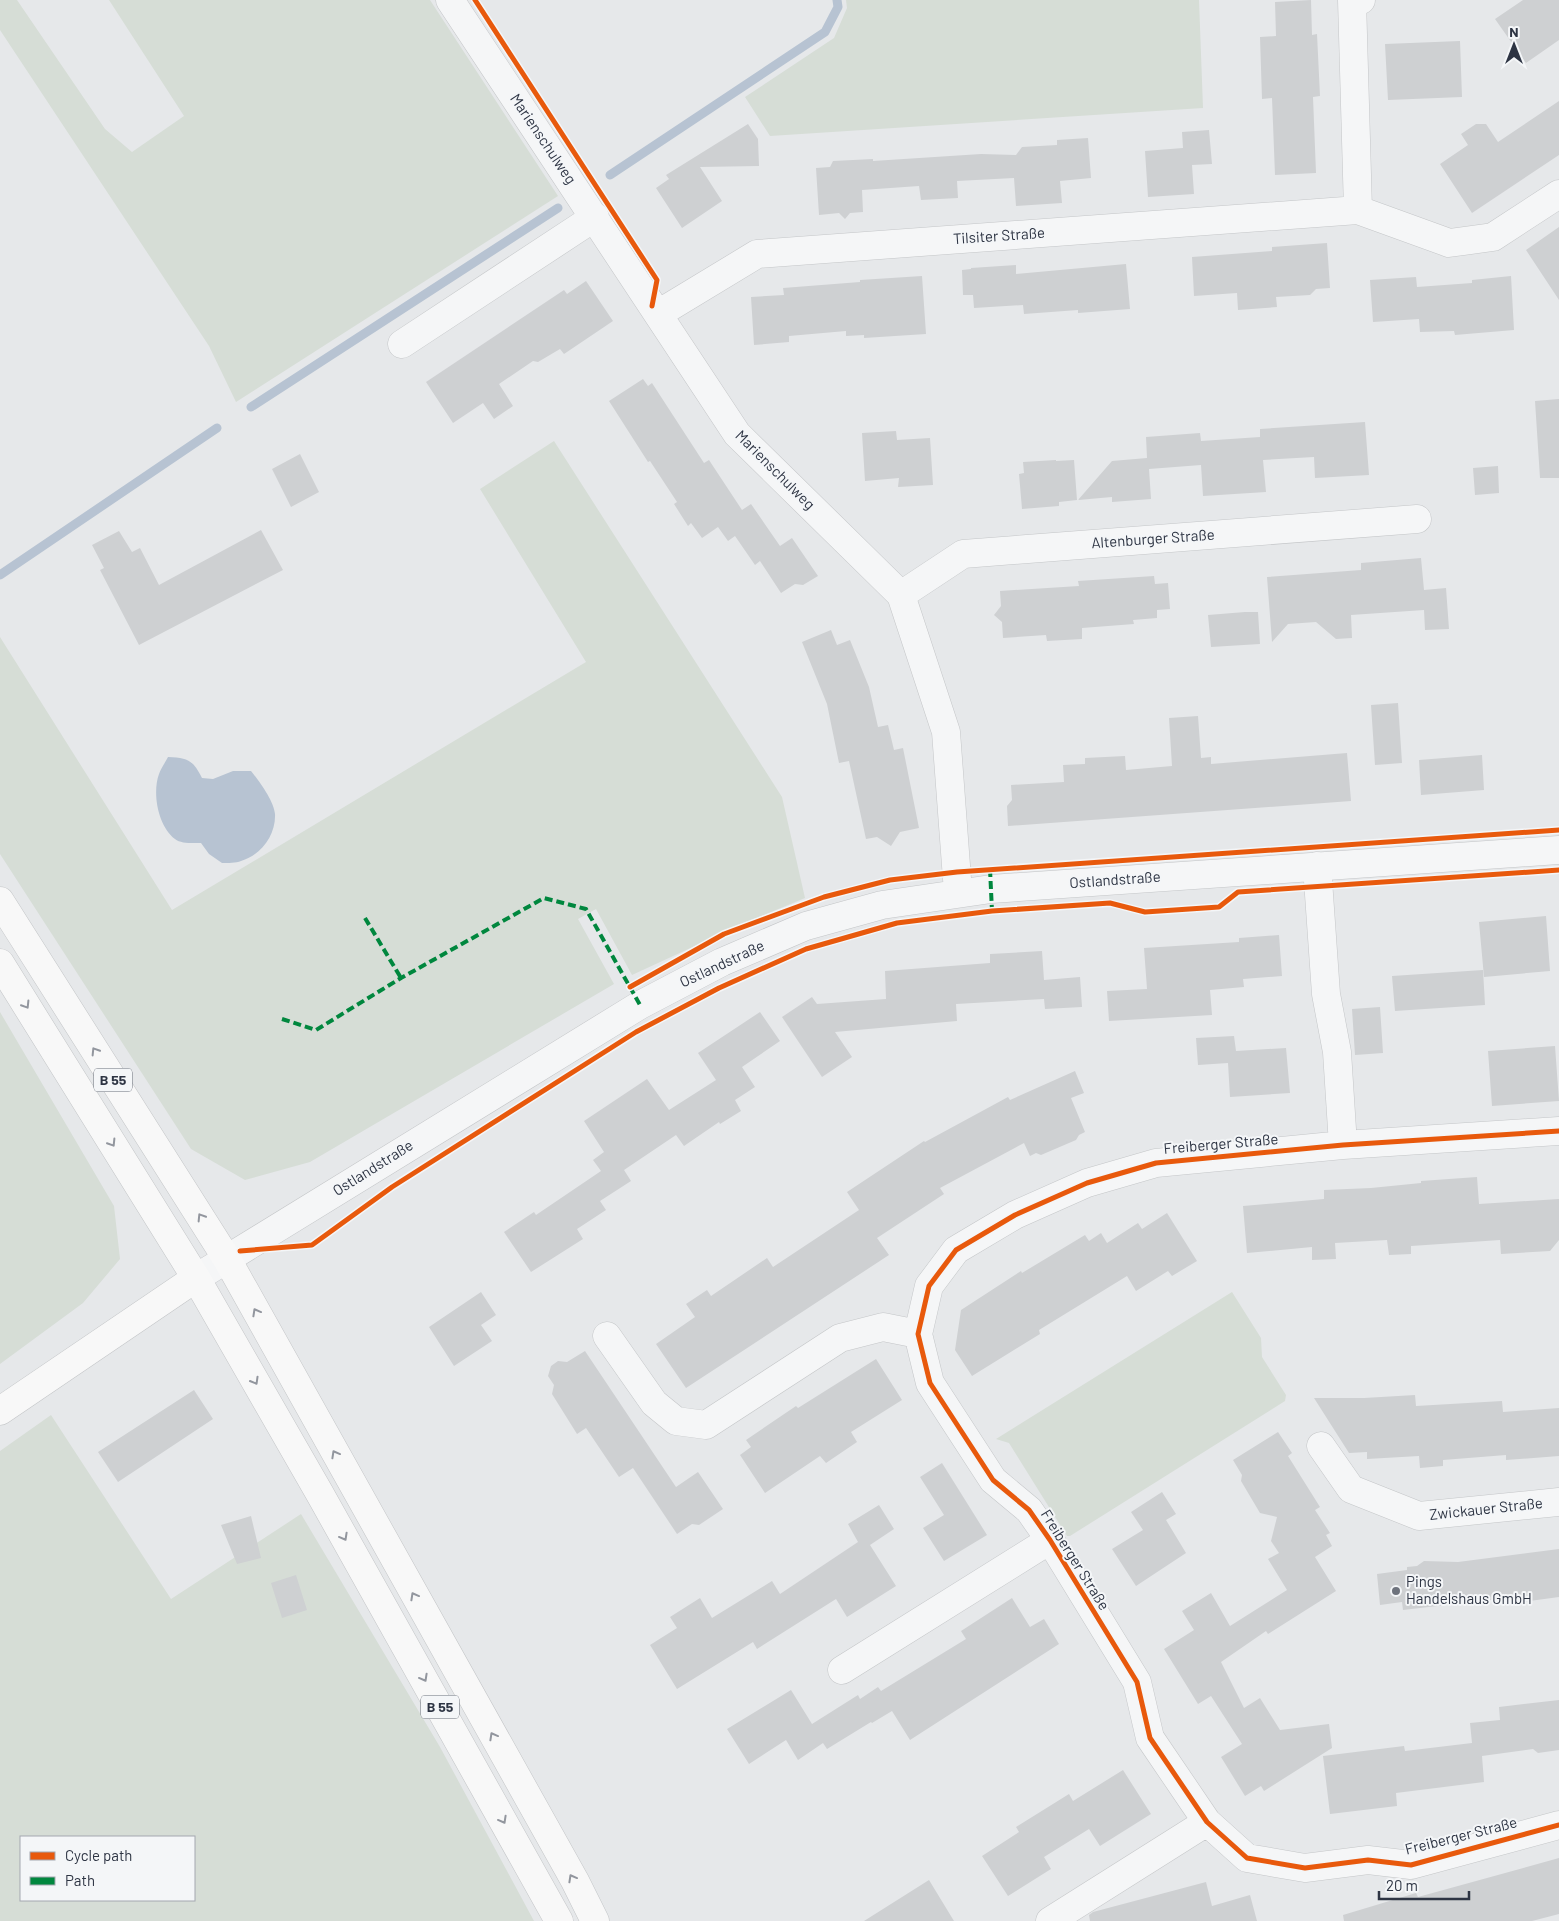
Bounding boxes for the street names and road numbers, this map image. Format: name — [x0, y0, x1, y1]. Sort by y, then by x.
street label: Marienschulweg — [507, 90, 581, 187]
street label: Tilsiter Straße — [952, 223, 1045, 247]
street label: Marienschulweg — [732, 426, 819, 513]
street label: Altenburger Straße — [1091, 525, 1215, 551]
street label: Ostlandstraße — [1069, 867, 1161, 891]
street label: Ostlandstraße — [676, 936, 767, 991]
road number: B 55 — [94, 1068, 132, 1092]
street label: Freiberger Straße — [1163, 1129, 1279, 1157]
street label: Ostlandstraße — [329, 1135, 416, 1199]
street label: Zwickauer Straße — [1428, 1493, 1543, 1523]
street label: Freiberger Straße — [1038, 1506, 1114, 1613]
road number: B 55 — [421, 1695, 459, 1718]
street label: Freiberger Straße — [1403, 1812, 1519, 1858]

